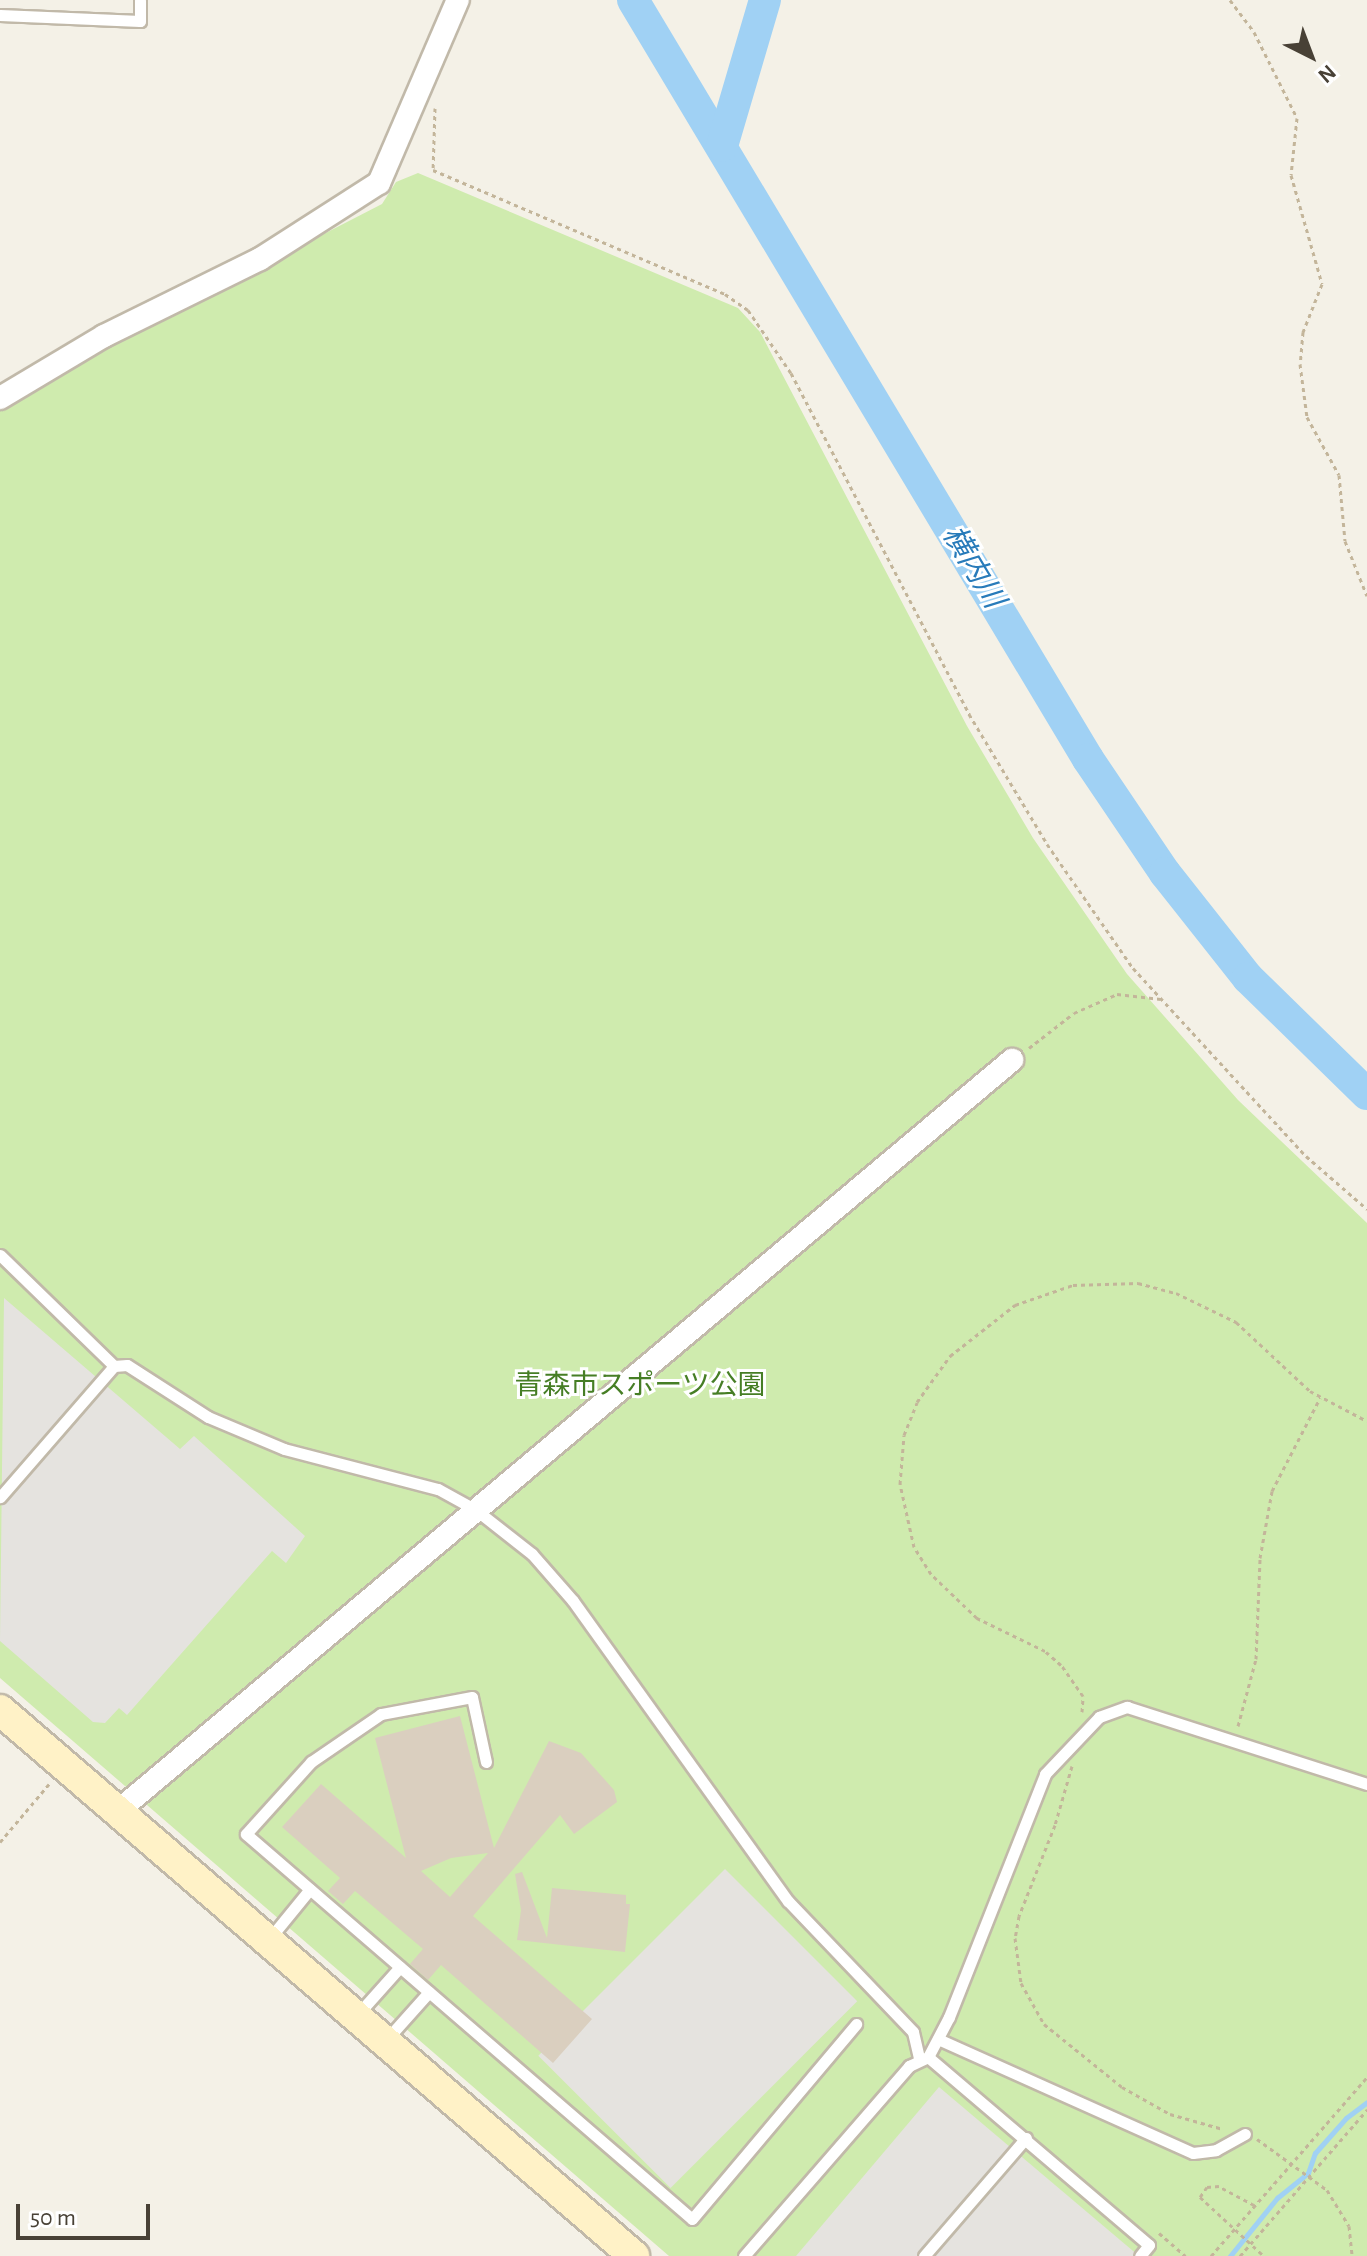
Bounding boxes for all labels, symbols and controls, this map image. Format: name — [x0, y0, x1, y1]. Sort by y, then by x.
north arrow — [1271, 16, 1351, 96]
text: N — [1314, 61, 1340, 87]
water label: 横内川 — [934, 519, 1012, 615]
park label: 青森市スポーツ公園 — [514, 1369, 766, 1403]
scale bar — [20, 2188, 154, 2238]
text: 50 m — [30, 2206, 76, 2230]

